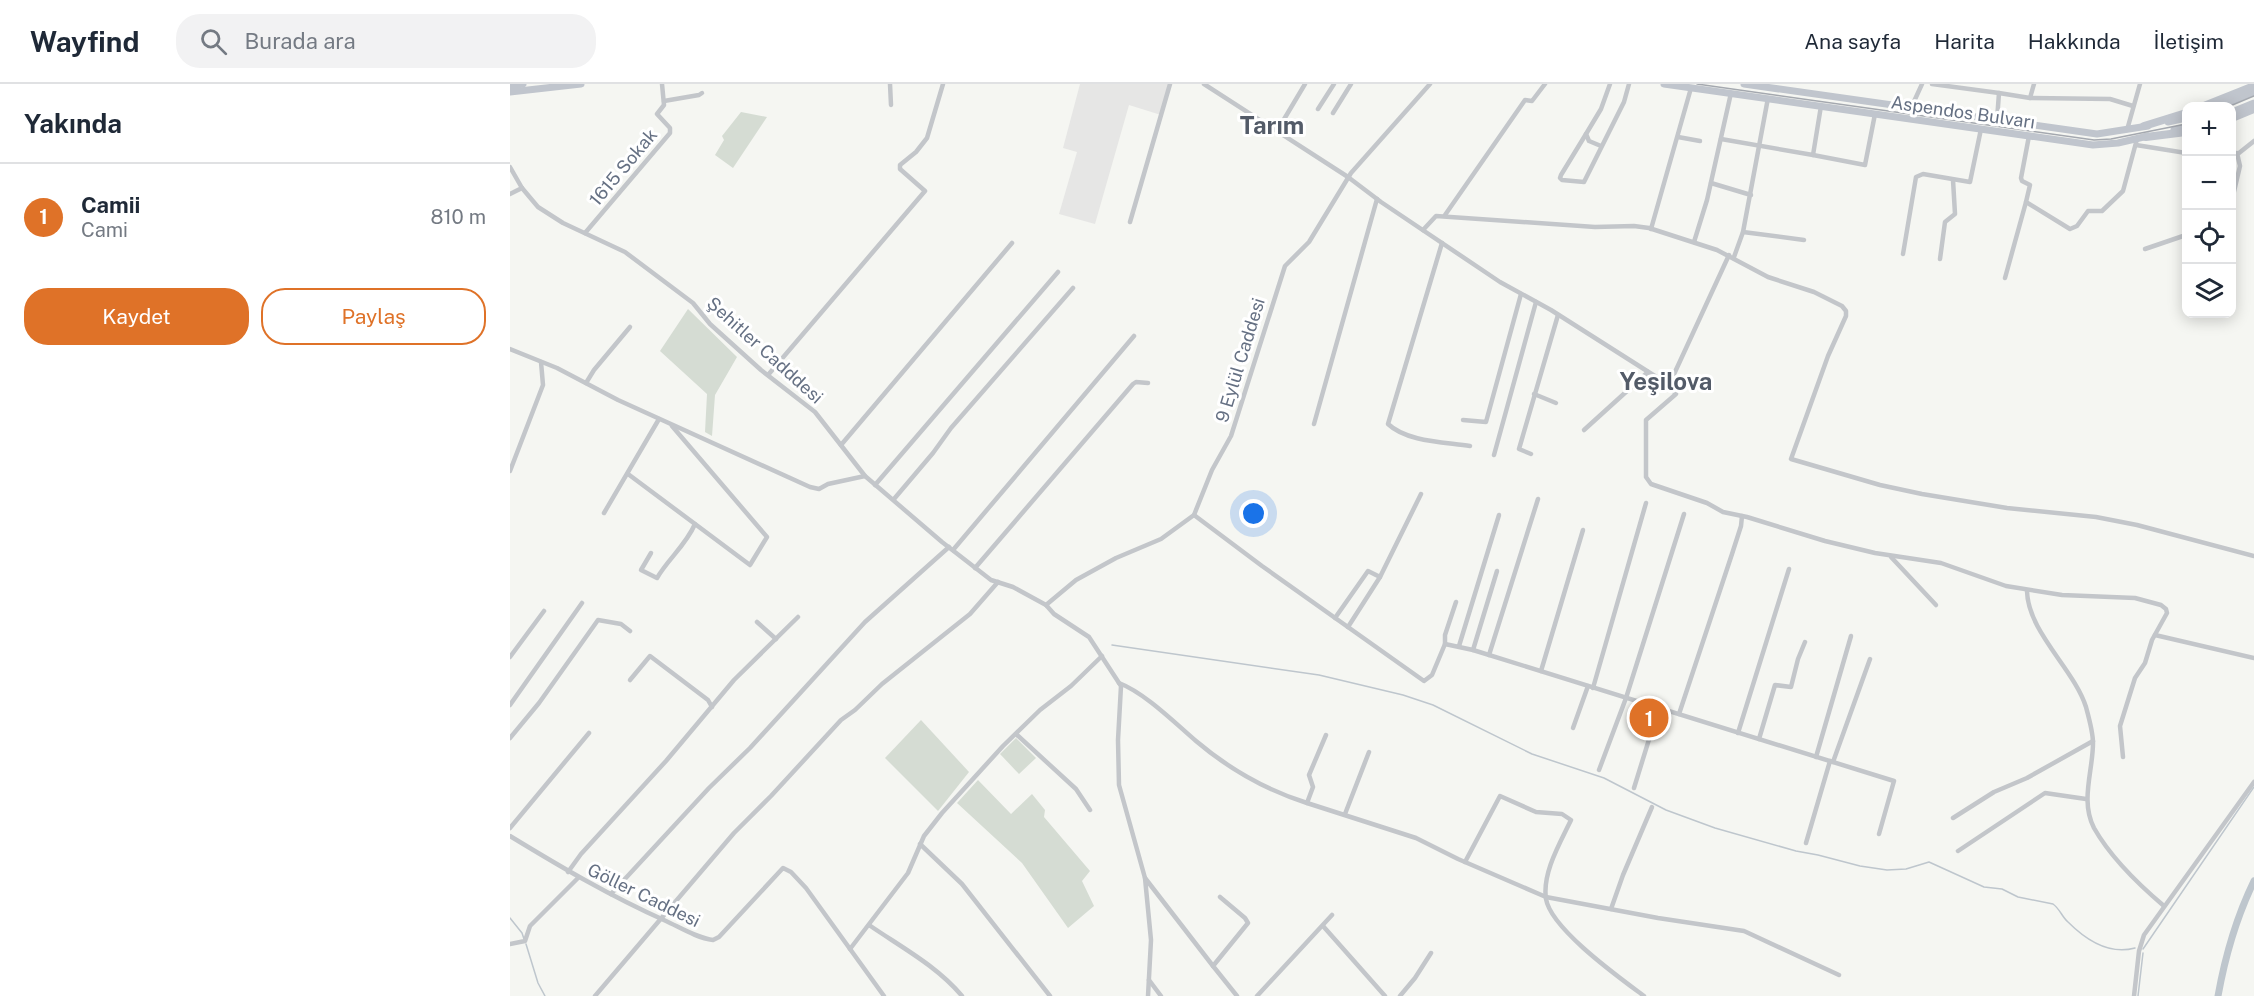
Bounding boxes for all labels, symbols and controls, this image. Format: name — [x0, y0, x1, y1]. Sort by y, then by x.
search box — [176, 14, 596, 68]
text: Wayfind — [30, 25, 140, 58]
icon: search — [197, 25, 230, 58]
text: Burada ara — [245, 28, 356, 54]
text: Ana sayfa — [1804, 29, 1901, 54]
text: Harita — [1934, 29, 1995, 54]
text: Hakkında — [2028, 29, 2121, 54]
text: İletişim — [2154, 29, 2224, 54]
street label: Aspendos Bulvarı — [1890, 92, 2036, 132]
map controls — [2182, 102, 2236, 318]
button: + — [2182, 102, 2236, 156]
text: Yakında — [24, 108, 122, 139]
district label: Tarım — [1240, 111, 1304, 139]
street label: 1615 Sokak — [585, 124, 661, 210]
button: − — [2182, 156, 2236, 210]
text: Camii — [81, 192, 140, 218]
text: 1 — [39, 205, 48, 229]
text: 810 m — [431, 205, 486, 229]
button: locate — [2182, 210, 2236, 264]
text: Cami — [81, 218, 128, 242]
button: layers — [2182, 264, 2236, 318]
button: Kaydet — [24, 288, 249, 345]
button: Paylaş — [261, 288, 486, 345]
street label: Şehitler Cadddesi — [703, 292, 827, 408]
street label: 9 Eylül Caddesi — [1211, 295, 1269, 425]
district label: Yeşilova — [1620, 367, 1712, 396]
your location — [1239, 499, 1268, 528]
pin: 1 — [1630, 696, 1668, 740]
street label: Göller Caddesi — [584, 859, 704, 931]

